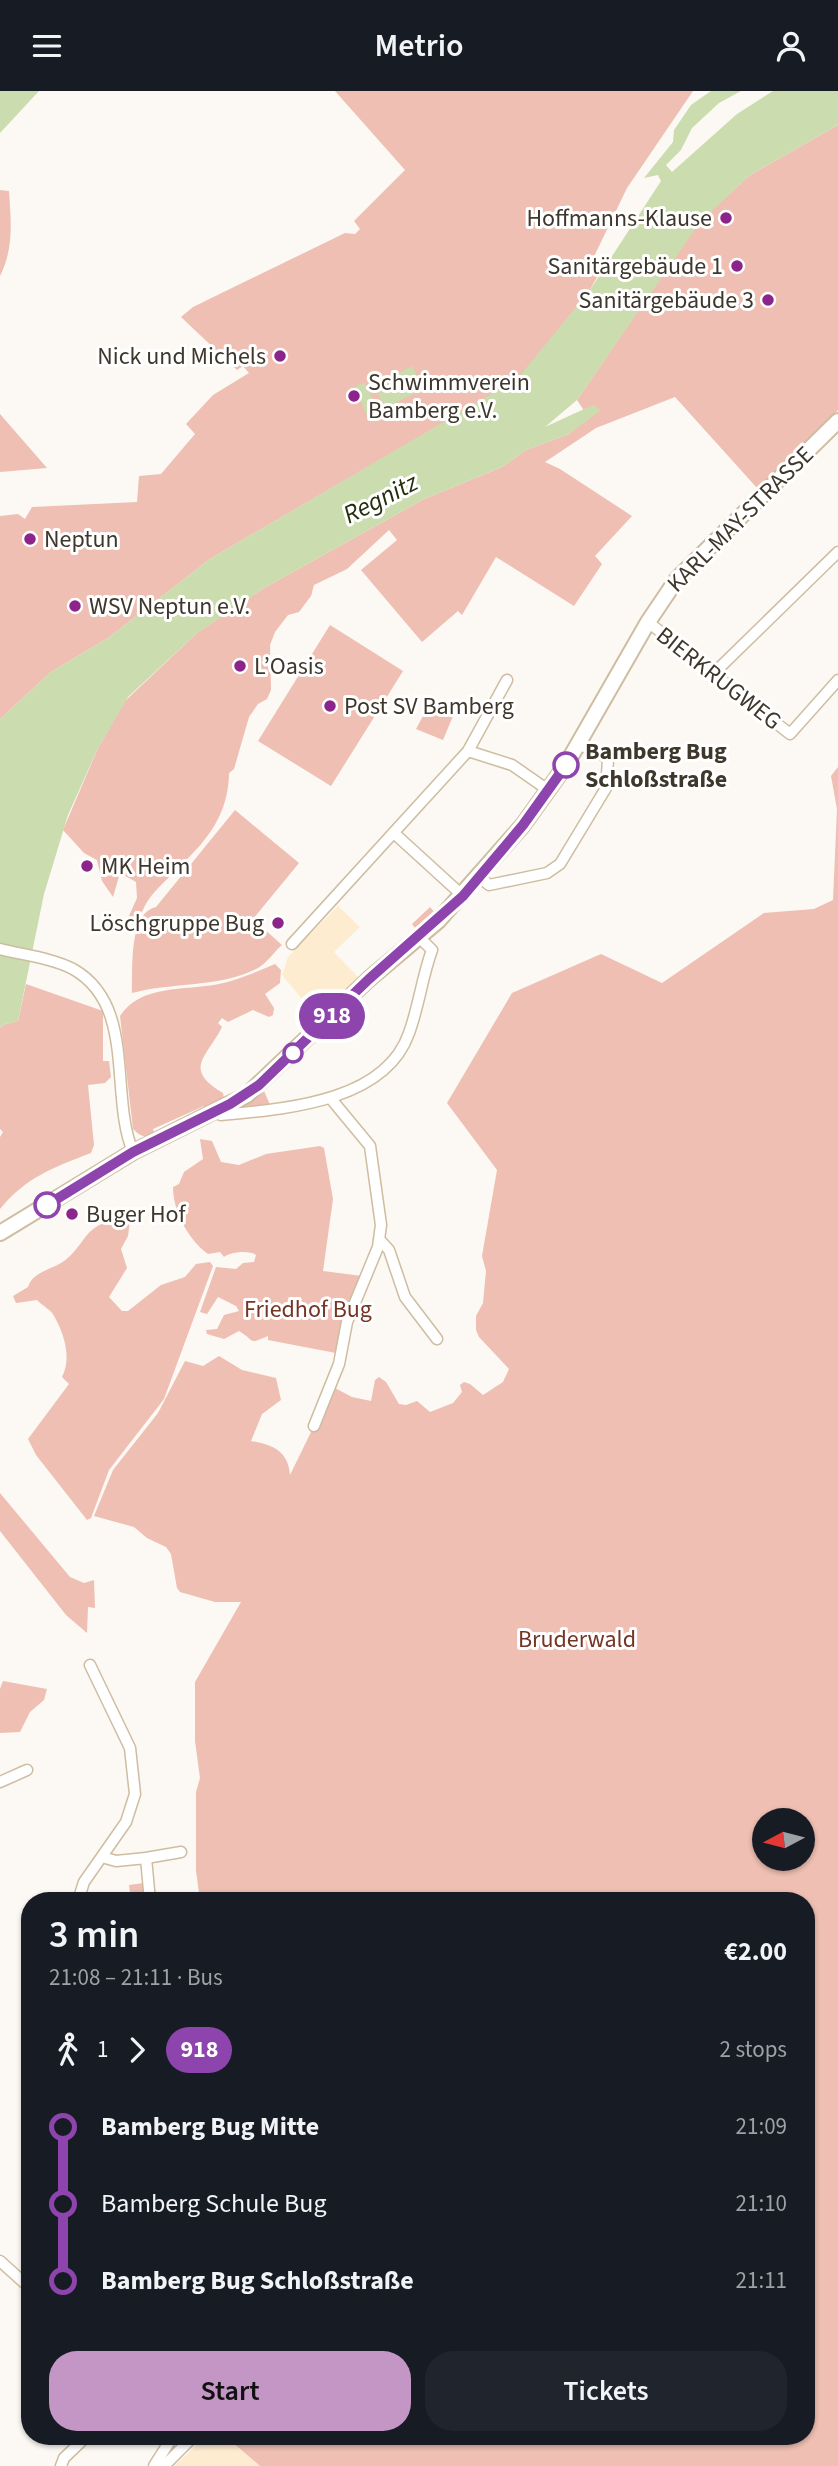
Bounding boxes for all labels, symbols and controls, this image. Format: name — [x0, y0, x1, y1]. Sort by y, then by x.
text: Metrio — [374, 23, 464, 69]
icon: menu — [28, 27, 66, 65]
icon: person — [772, 27, 810, 65]
place label: Hoffmanns-Klause — [526, 201, 712, 236]
marker: Hoffmanns-Klause — [718, 210, 734, 226]
place label: Sanitärgebäude 1 — [548, 249, 723, 284]
marker: Sanitärgebäude 1 — [729, 258, 745, 274]
place label: Sanitärgebäude 3 — [579, 283, 754, 318]
marker: Sanitärgebäude 3 — [760, 292, 776, 308]
place label: Nick und Michels — [97, 339, 266, 374]
marker: Nick und Michels — [272, 348, 288, 364]
place label: Schwimmverein Bamberg e.V. — [368, 365, 530, 428]
marker: Schwimmverein Bamberg e.V. — [346, 388, 362, 404]
street label: KARL-MAY-STRASSE — [659, 438, 822, 601]
water label: Regnitz — [336, 463, 425, 533]
place label: Neptun — [44, 522, 119, 557]
marker: Neptun — [22, 531, 38, 547]
place label: WSV Neptun e.V. — [89, 589, 250, 624]
marker: WSV Neptun e.V. — [67, 598, 83, 614]
street label: BIERKRUGWEG — [648, 618, 789, 739]
place label: L’Oasis — [254, 649, 324, 684]
marker: L’Oasis — [232, 658, 248, 674]
place label: Post SV Bamberg — [344, 689, 514, 724]
marker: Post SV Bamberg — [322, 698, 338, 714]
place label: Bamberg Bug Schloßstraße — [585, 734, 727, 797]
marker: Bamberg Bug Schloßstraße — [553, 752, 579, 778]
place label: MK Heim — [101, 849, 191, 884]
marker: MK Heim — [79, 858, 95, 874]
place label: Löschgruppe Bug — [90, 906, 264, 941]
marker: Löschgruppe Bug — [270, 915, 286, 931]
line badge: 918 — [292, 993, 372, 1039]
text: 918 — [313, 998, 351, 1033]
unlabelled marker — [283, 1043, 303, 1063]
unlabelled marker — [34, 1192, 60, 1218]
place label: Buger Hof — [86, 1197, 187, 1232]
marker: Buger Hof — [64, 1206, 80, 1222]
park label: Friedhof Bug — [244, 1292, 372, 1327]
park label: Bruderwald — [518, 1622, 636, 1657]
north arrow — [752, 1808, 816, 1871]
map controls — [752, 1808, 815, 1871]
text: 3 min — [49, 1908, 139, 1962]
text: €2.00 — [724, 1933, 787, 1970]
text: 21:08 – 21:11 · Bus — [49, 1961, 223, 1994]
icon: walk — [49, 2031, 87, 2069]
icon: forward — [118, 2031, 156, 2069]
text: 918 — [180, 2032, 218, 2067]
text: 1 — [97, 2033, 108, 2066]
text: 2 stops — [720, 2033, 787, 2066]
text: Bamberg Bug Mitte — [101, 2108, 319, 2145]
text: 21:09 — [736, 2110, 787, 2143]
text: Bamberg Schule Bug — [101, 2185, 327, 2222]
text: 21:10 — [736, 2187, 787, 2220]
text: Bamberg Bug Schloßstraße — [101, 2262, 414, 2299]
text: 21:11 — [736, 2264, 787, 2297]
button: Start — [49, 2351, 411, 2431]
button: Tickets — [425, 2351, 787, 2431]

